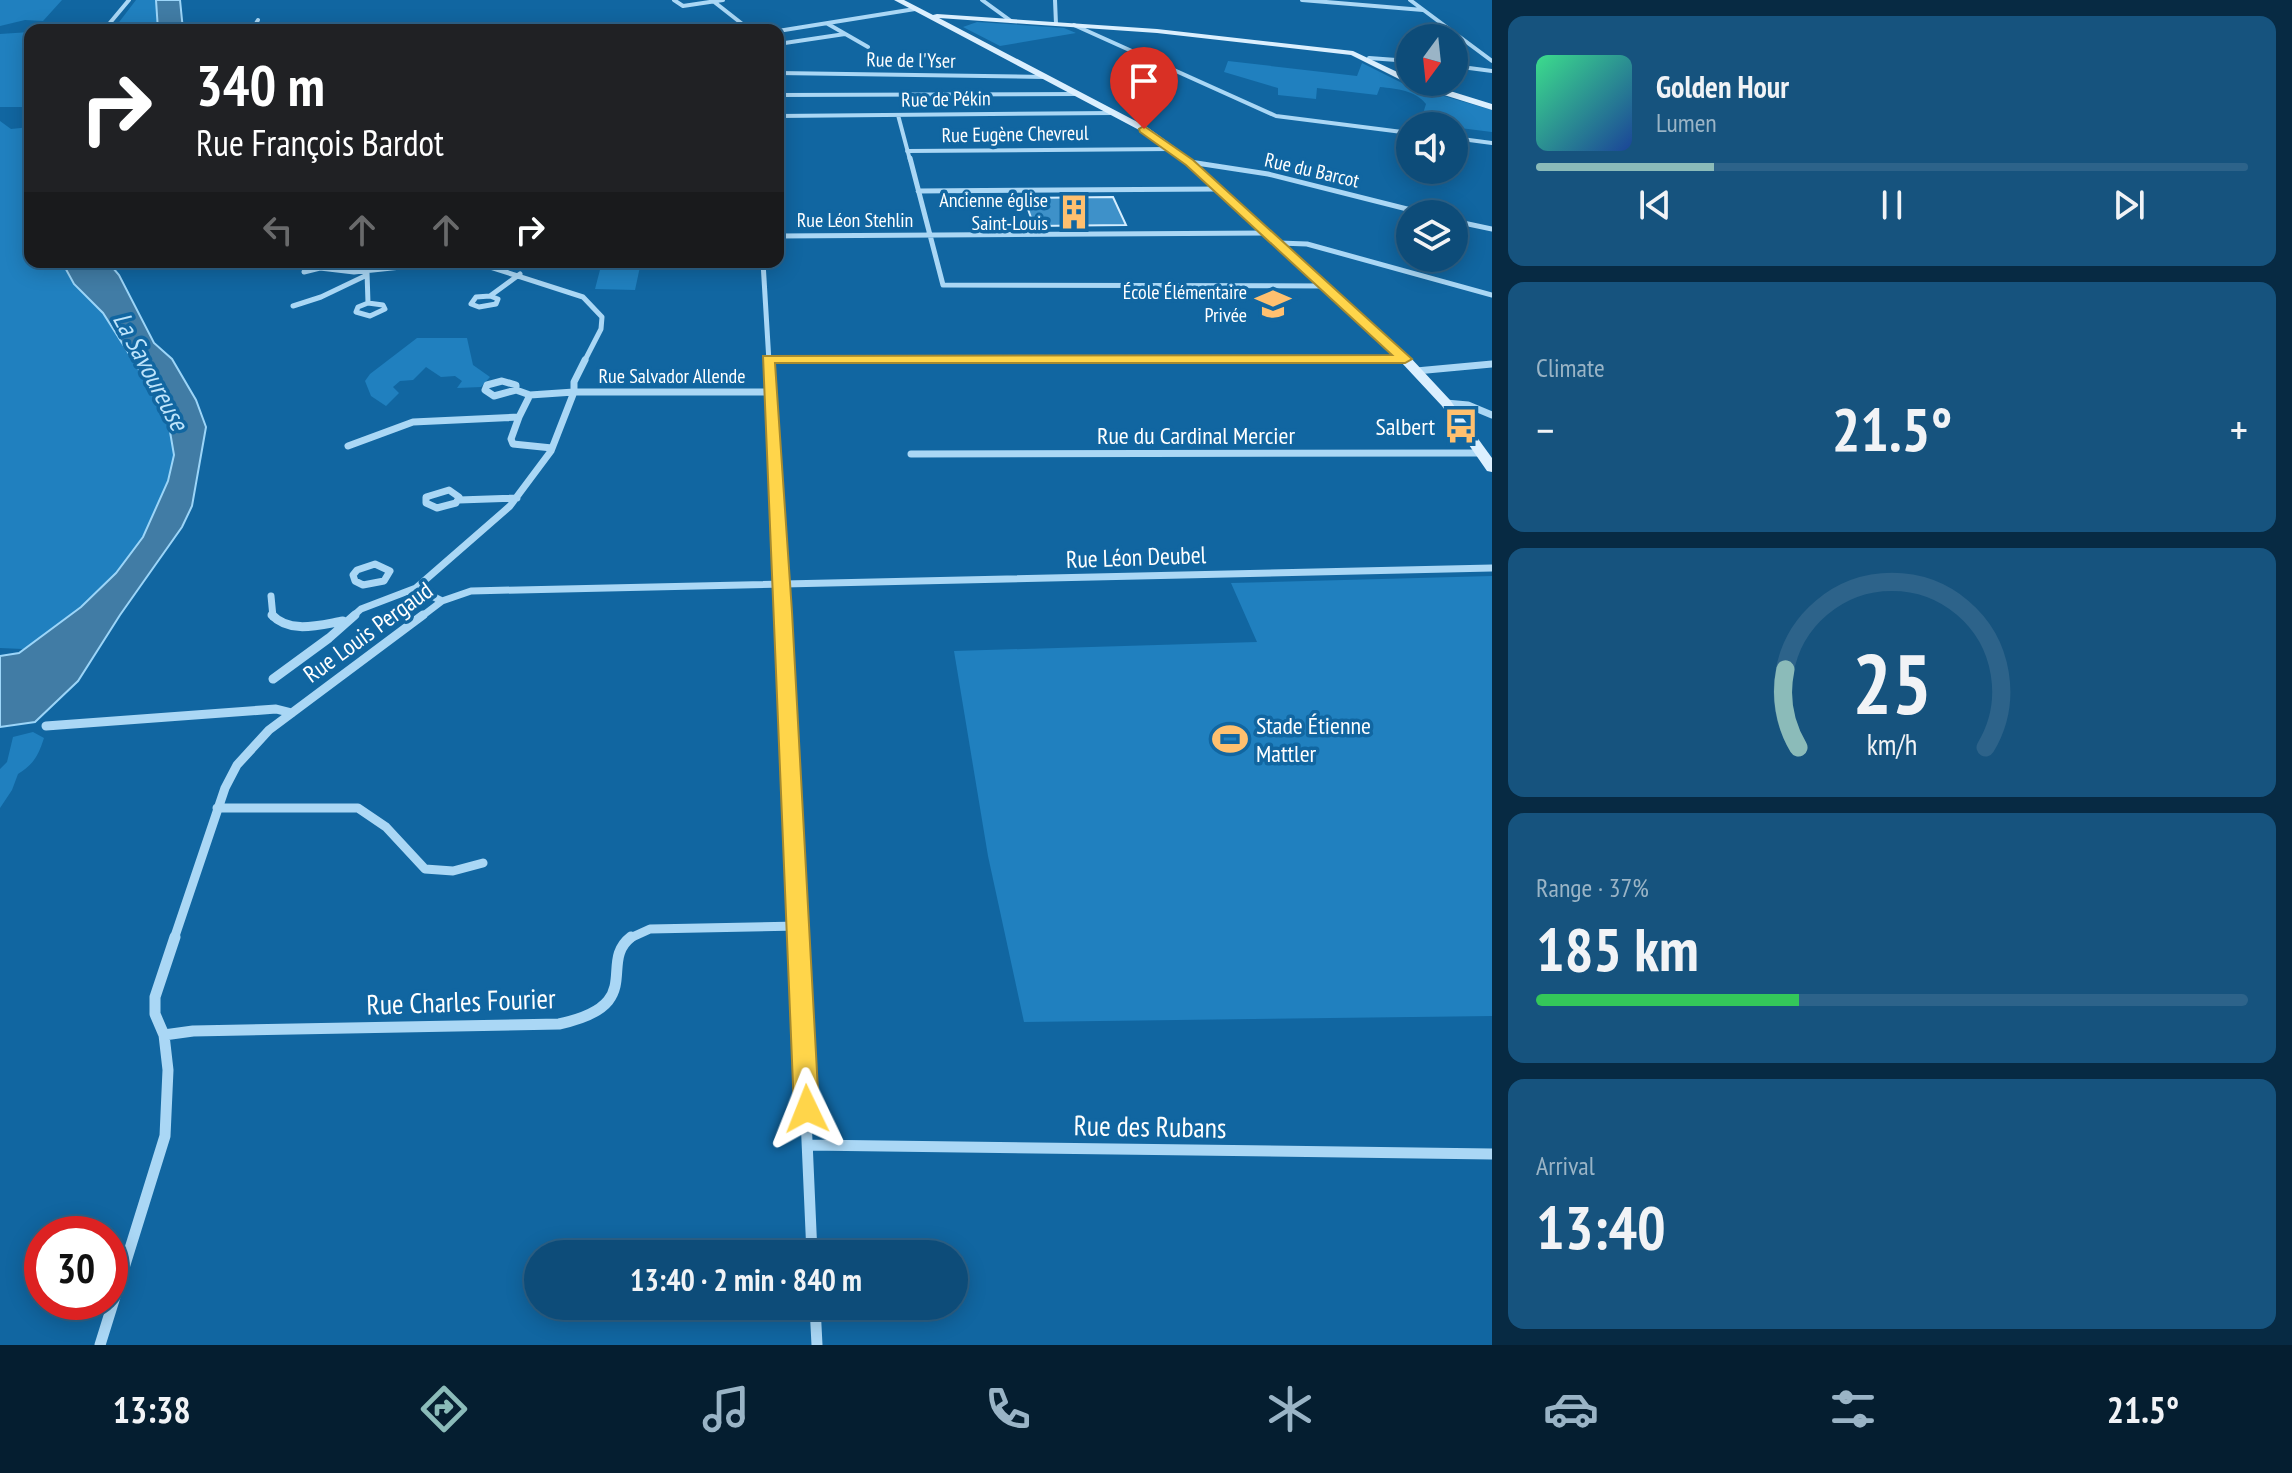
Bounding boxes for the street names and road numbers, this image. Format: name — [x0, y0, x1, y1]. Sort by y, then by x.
street label: Rue de l'Yser — [866, 46, 956, 74]
street label: Rue de Pékin — [901, 85, 991, 113]
street label: Rue Eugène Chevreul — [941, 120, 1089, 148]
street label: Rue du Barcot — [1262, 147, 1362, 194]
street label: Rue Léon Stehlin — [797, 207, 913, 233]
street label: Rue Salvador Allende — [599, 363, 745, 389]
street label: Rue du Cardinal Mercier — [1097, 420, 1295, 451]
street label: Rue Léon Deubel — [1065, 539, 1207, 575]
street label: Rue Louis Pergaud — [297, 575, 439, 689]
street label: Rue Charles Fourier — [366, 979, 557, 1023]
street label: Rue des Rubans — [1073, 1106, 1227, 1146]

